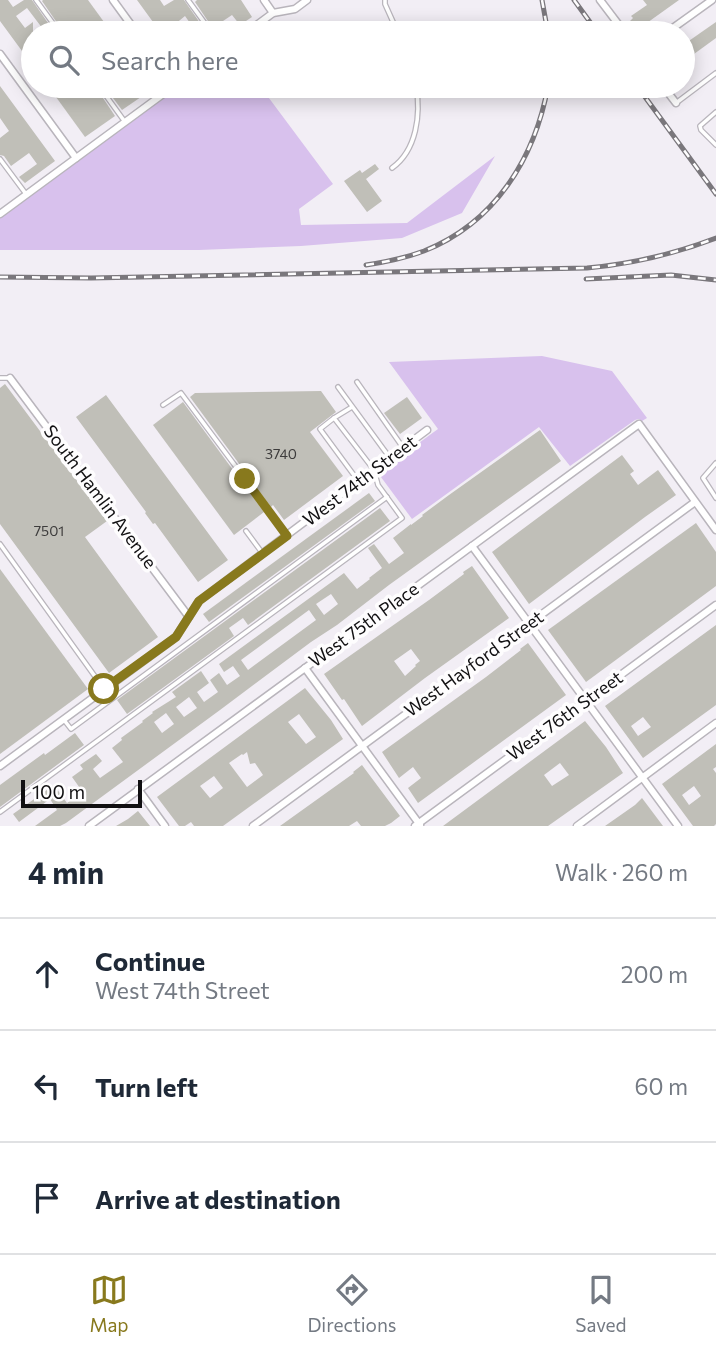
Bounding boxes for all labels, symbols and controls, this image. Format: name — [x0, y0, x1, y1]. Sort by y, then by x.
search box — [21, 21, 695, 98]
icon: search — [45, 41, 83, 79]
text: Search here — [101, 44, 239, 75]
street label: South Hamlin Avenue — [40, 420, 162, 573]
street label: West 74th Street — [298, 430, 421, 530]
house number: 3740 — [265, 445, 297, 462]
route end — [229, 463, 260, 494]
house number: 7501 — [34, 522, 64, 539]
street label: West 75th Place — [304, 577, 423, 671]
street label: West Hayford Street — [400, 605, 547, 721]
street label: West 76th Street — [502, 666, 627, 765]
route start — [88, 673, 119, 704]
scale bar — [21, 777, 142, 809]
text: 100 m — [32, 780, 85, 803]
text: 4 min — [28, 853, 104, 890]
text: Walk · 260 m — [555, 858, 688, 886]
text: Continue — [95, 945, 205, 976]
icon: ahead — [28, 955, 66, 993]
text: 200 m — [621, 960, 688, 988]
text: West 74th Street — [95, 976, 270, 1004]
icon: left — [28, 1067, 66, 1105]
text: Turn left — [95, 1071, 198, 1102]
text: 60 m — [635, 1072, 688, 1100]
icon: arrive — [28, 1179, 66, 1217]
text: Arrive at destination — [95, 1183, 341, 1214]
tab: Map — [89, 1271, 129, 1336]
tab: Directions — [307, 1271, 397, 1336]
tab: Saved — [575, 1271, 627, 1336]

